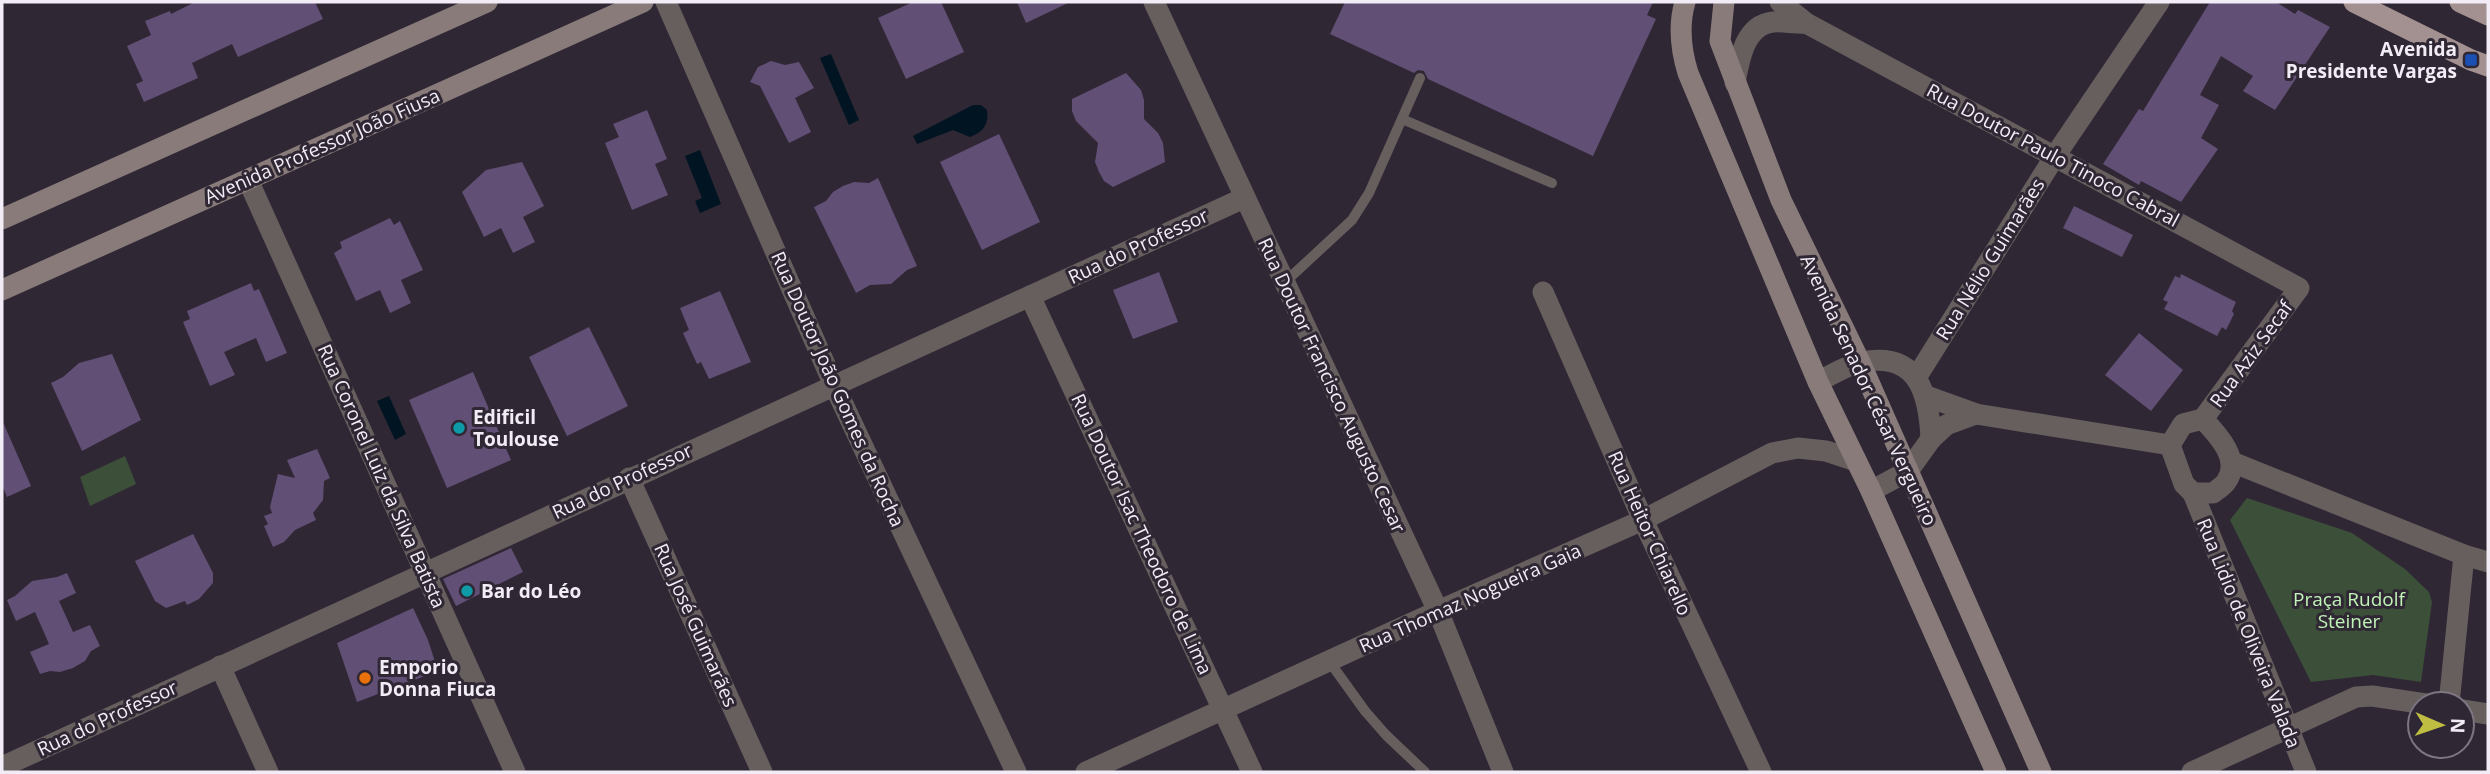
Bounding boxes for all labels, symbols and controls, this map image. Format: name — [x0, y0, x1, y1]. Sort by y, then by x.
place label: Avenida Presidente Vargas — [2286, 36, 2457, 84]
marker: Avenida Presidente Vargas — [2463, 52, 2479, 68]
street label: Rua Doutor Paulo Tinoco Cabral — [1922, 77, 2184, 233]
street label: Avenida Professor João Fiusa — [200, 82, 444, 210]
street label: Rua Nélio Guimarães — [1930, 173, 2050, 345]
street label: Rua do Professor — [1064, 202, 1213, 290]
street label: Rua Doutor Francisco Augusto Cesar — [1252, 233, 1412, 537]
street label: Rua Doutor João Gomes da Rocha — [765, 247, 911, 531]
street label: Avenida Senador César Vergueiro — [1795, 250, 1943, 530]
street label: Rua Aziz Secaf — [2204, 294, 2299, 412]
street label: Rua Coronel Luiz da Silva Batista — [312, 340, 452, 612]
street label: Rua Doutor Isac Theodoro de Lima — [1065, 389, 1219, 679]
place label: Edificil Toulouse — [473, 404, 559, 452]
marker: Edificil Toulouse — [451, 420, 467, 436]
street label: Rua do Professor — [548, 437, 697, 525]
street label: Rua Heitor Chiarello — [1602, 447, 1698, 619]
street label: Rua Lidio de Oliveira Valada — [2191, 514, 2307, 752]
street label: Rua Thomaz Nogueira Gaia — [1355, 537, 1585, 659]
street label: Rua José Guimarães — [648, 539, 744, 711]
place label: Bar do Léo — [481, 578, 581, 604]
marker: Bar do Léo — [459, 583, 475, 599]
park label: Praça Rudolf Steiner — [2293, 586, 2407, 634]
place label: Emporio Donna Fiuca — [379, 654, 496, 702]
marker: Emporio Donna Fiuca — [357, 670, 373, 686]
street label: Rua do Professor — [33, 674, 182, 762]
north arrow — [2406, 690, 2476, 760]
text: N — [2445, 717, 2471, 734]

